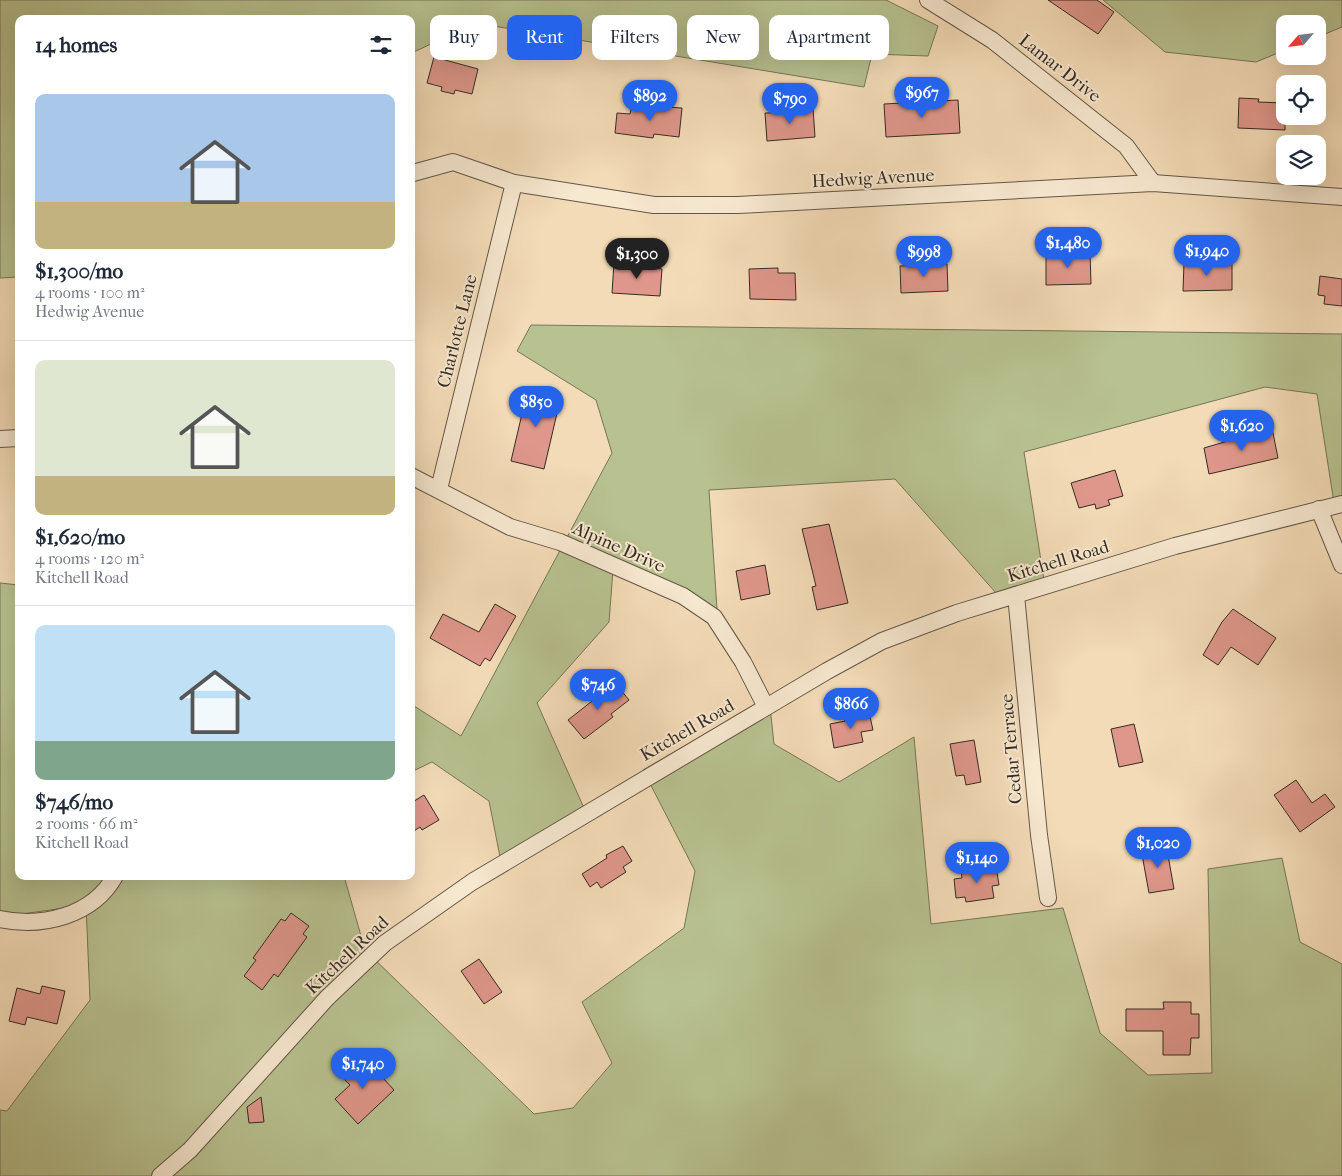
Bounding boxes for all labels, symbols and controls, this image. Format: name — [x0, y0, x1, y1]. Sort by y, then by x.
chip: Buy — [430, 15, 497, 60]
chip: Rent — [507, 15, 582, 60]
chip: Filters — [592, 15, 677, 60]
chip: New — [687, 15, 759, 60]
chip: Apartment — [769, 15, 889, 60]
north arrow — [1276, 15, 1326, 65]
map controls — [1276, 15, 1326, 185]
street label: Lamar Drive — [1015, 30, 1105, 107]
icon: filters — [367, 31, 395, 59]
text: 14 homes — [35, 33, 117, 57]
button: locate — [1276, 75, 1326, 125]
pin: $967 — [892, 76, 952, 119]
pin: $892 — [620, 80, 680, 122]
pin: $790 — [760, 82, 820, 125]
text: $967 — [905, 83, 939, 102]
text: $892 — [633, 86, 667, 105]
text: $790 — [773, 89, 807, 108]
icon: home — [170, 127, 260, 217]
button: layers — [1276, 135, 1326, 185]
street label: Hedwig Avenue — [811, 165, 935, 192]
pin: $1,480 — [1027, 226, 1109, 269]
text: $1,480 — [1046, 233, 1090, 252]
pin: $1,940 — [1166, 234, 1248, 277]
pin: $998 — [894, 236, 954, 278]
pin: $1,300 — [596, 238, 678, 280]
text: $1,940 — [1185, 241, 1229, 260]
text: $998 — [907, 242, 941, 261]
text: $1,300 — [616, 244, 658, 263]
text: $1,300/mo — [35, 259, 123, 283]
street label: Charlotte Lane — [433, 272, 482, 390]
text: 4 rooms · 100 m² — [35, 283, 145, 302]
text: Hedwig Avenue — [35, 302, 144, 321]
pin: $850 — [506, 386, 566, 428]
icon: home — [170, 392, 260, 482]
text: $850 — [520, 392, 552, 411]
pin: $1,620 — [1201, 410, 1283, 452]
text: $1,620 — [1220, 416, 1264, 435]
street label: Alpine Drive — [568, 517, 668, 577]
text: $1,620/mo — [35, 525, 125, 549]
street label: Kitchell Road — [1005, 536, 1112, 587]
text: 4 rooms · 120 m² — [35, 549, 144, 568]
text: Kitchell Road — [35, 568, 129, 587]
icon: home — [170, 657, 260, 747]
pin: $746 — [568, 668, 628, 711]
text: $746 — [581, 675, 615, 694]
pin: $866 — [821, 688, 881, 730]
street label: Cedar Terrace — [996, 693, 1027, 805]
text: $866 — [834, 694, 868, 713]
street label: Kitchell Road — [636, 695, 738, 766]
text: $746/mo — [35, 790, 113, 814]
text: 2 rooms · 66 m² — [35, 814, 137, 833]
pin: $1,020 — [1117, 826, 1199, 869]
text: Kitchell Road — [35, 833, 129, 852]
text: $1,020 — [1136, 833, 1180, 852]
pin: $1,140 — [936, 842, 1018, 884]
text: $1,140 — [956, 848, 998, 867]
street label: Kitchell Road — [302, 912, 393, 999]
pin: $1,740 — [322, 1048, 404, 1090]
text: $1,740 — [342, 1054, 384, 1073]

